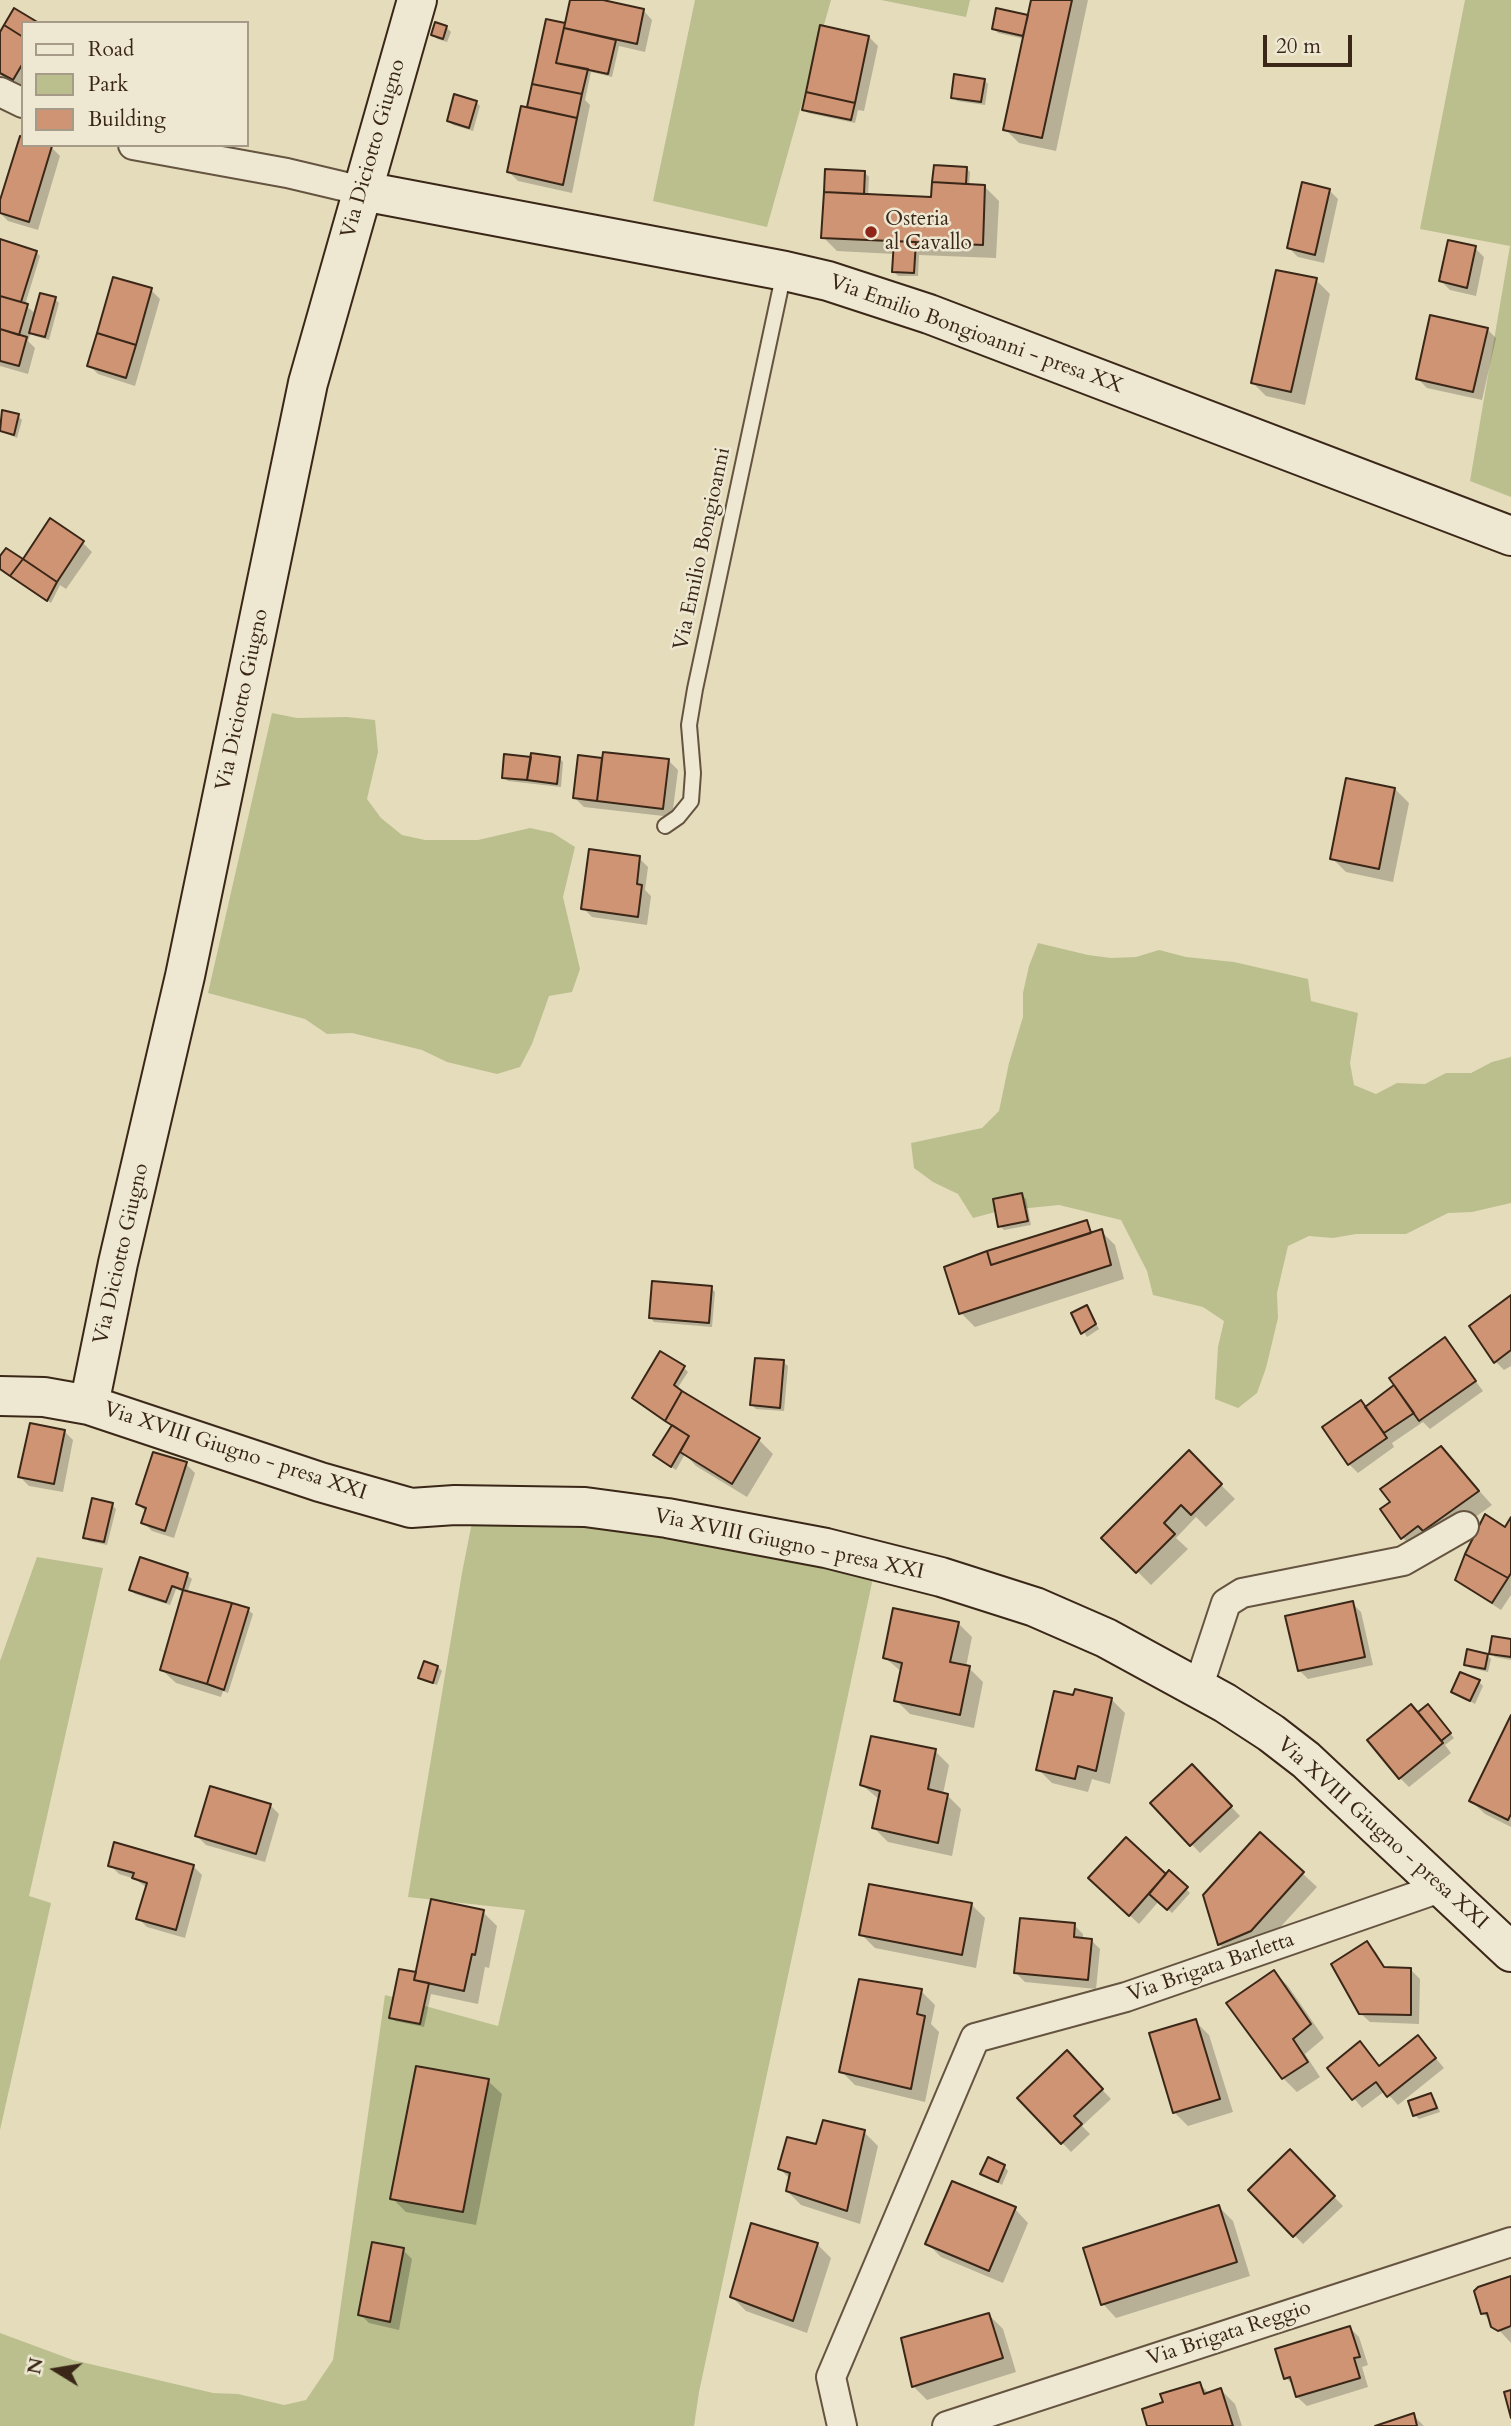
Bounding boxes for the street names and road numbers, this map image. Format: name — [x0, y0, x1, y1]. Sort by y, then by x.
street label: Via Diciotto Giugno — [336, 57, 412, 241]
street label: Via Emilio Bongioanni - presa XX — [826, 270, 1126, 400]
street label: Via Emilio Bongioanni — [669, 445, 737, 653]
street label: Via Diciotto Giugno — [211, 607, 275, 793]
street label: Via Diciotto Giugno — [89, 1161, 155, 1347]
street label: Via XVIII Giugno - presa XXI — [100, 1397, 370, 1507]
street label: Via XVIII Giugno - presa XXI — [652, 1504, 926, 1586]
street label: Via XVIII Giugno - presa XXI — [1271, 1733, 1493, 1935]
street label: Via Brigata Barletta — [1124, 1928, 1298, 2008]
street label: Via Brigata Reggio — [1144, 2296, 1314, 2372]

